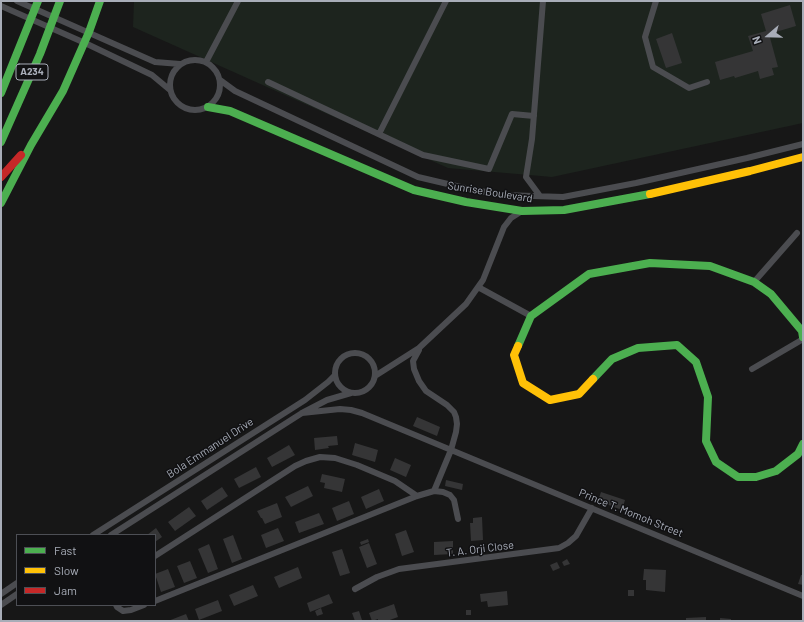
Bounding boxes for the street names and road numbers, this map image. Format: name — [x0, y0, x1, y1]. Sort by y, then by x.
road number: A234 — [16, 64, 48, 80]
street label: Sunrise Boulevard — [446, 179, 534, 205]
street label: Bola Emmanuel Drive — [164, 415, 256, 481]
street label: Prince T. Momoh Street — [577, 486, 685, 540]
street label: T. A. Orji Close — [445, 538, 515, 560]

